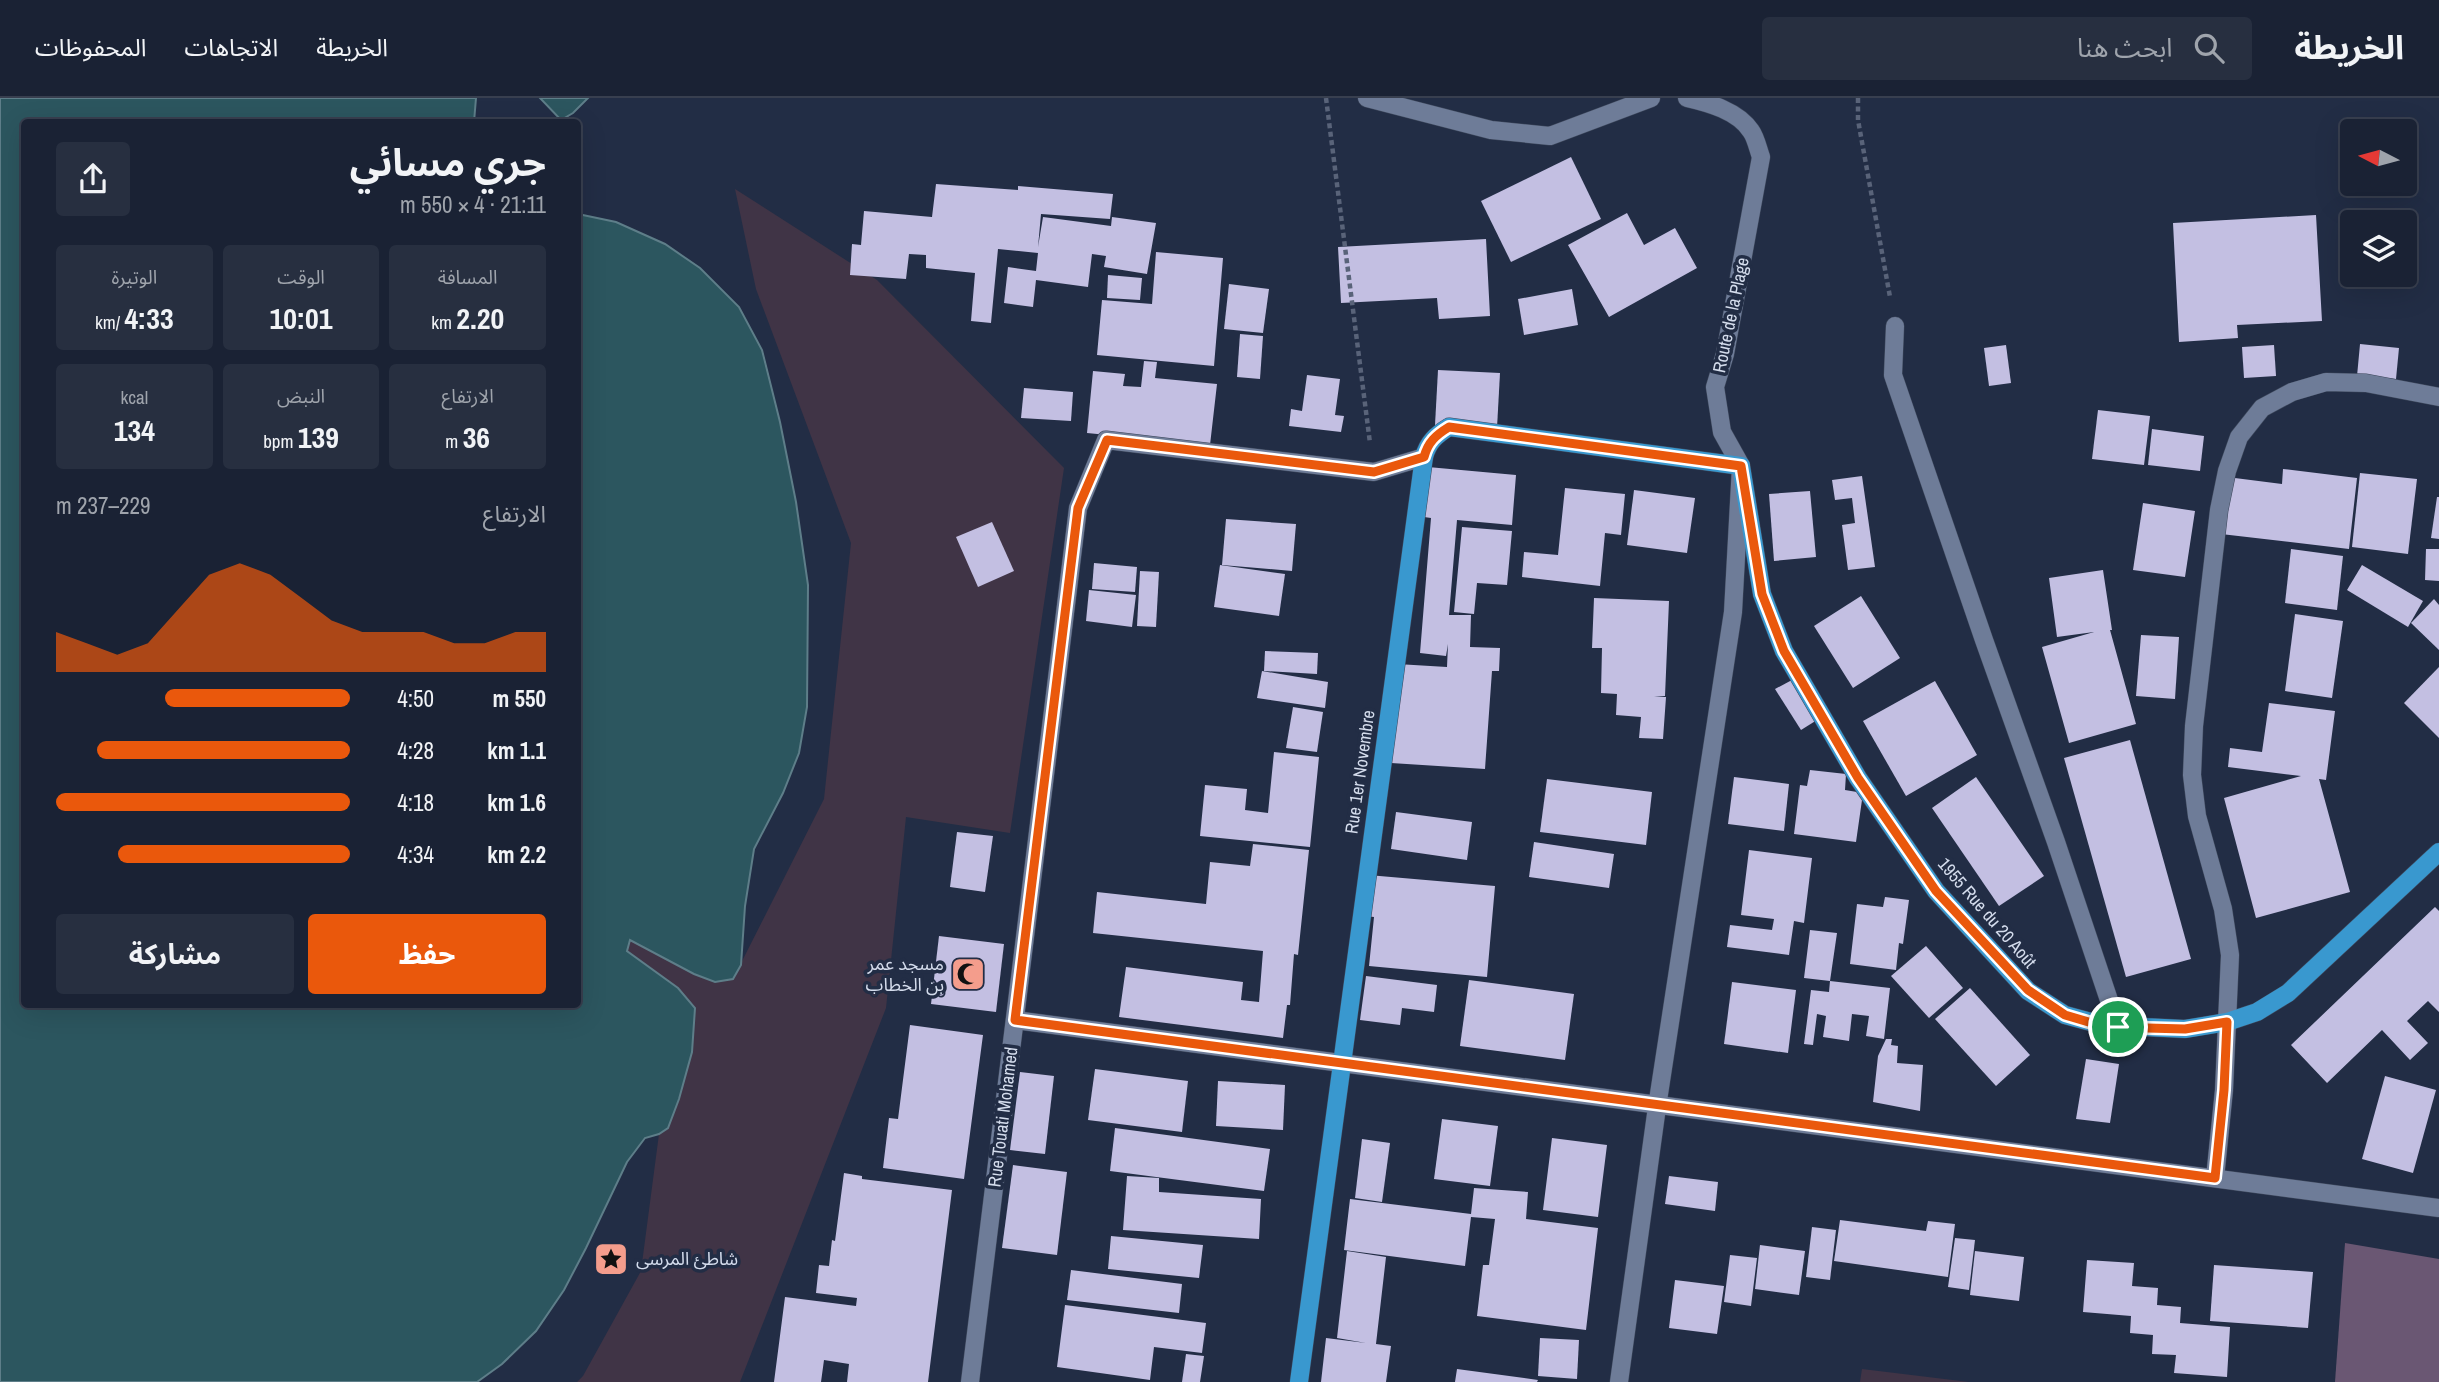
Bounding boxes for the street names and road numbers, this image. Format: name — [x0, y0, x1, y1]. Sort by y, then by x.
street label: Route de la Plage — [1706, 255, 1755, 375]
street label: Rue 1er Novembre — [1338, 708, 1381, 835]
street label: 1955 Rue du 20 Août — [1932, 852, 2042, 973]
street label: Rue Touati Mohamed — [982, 1046, 1023, 1188]

